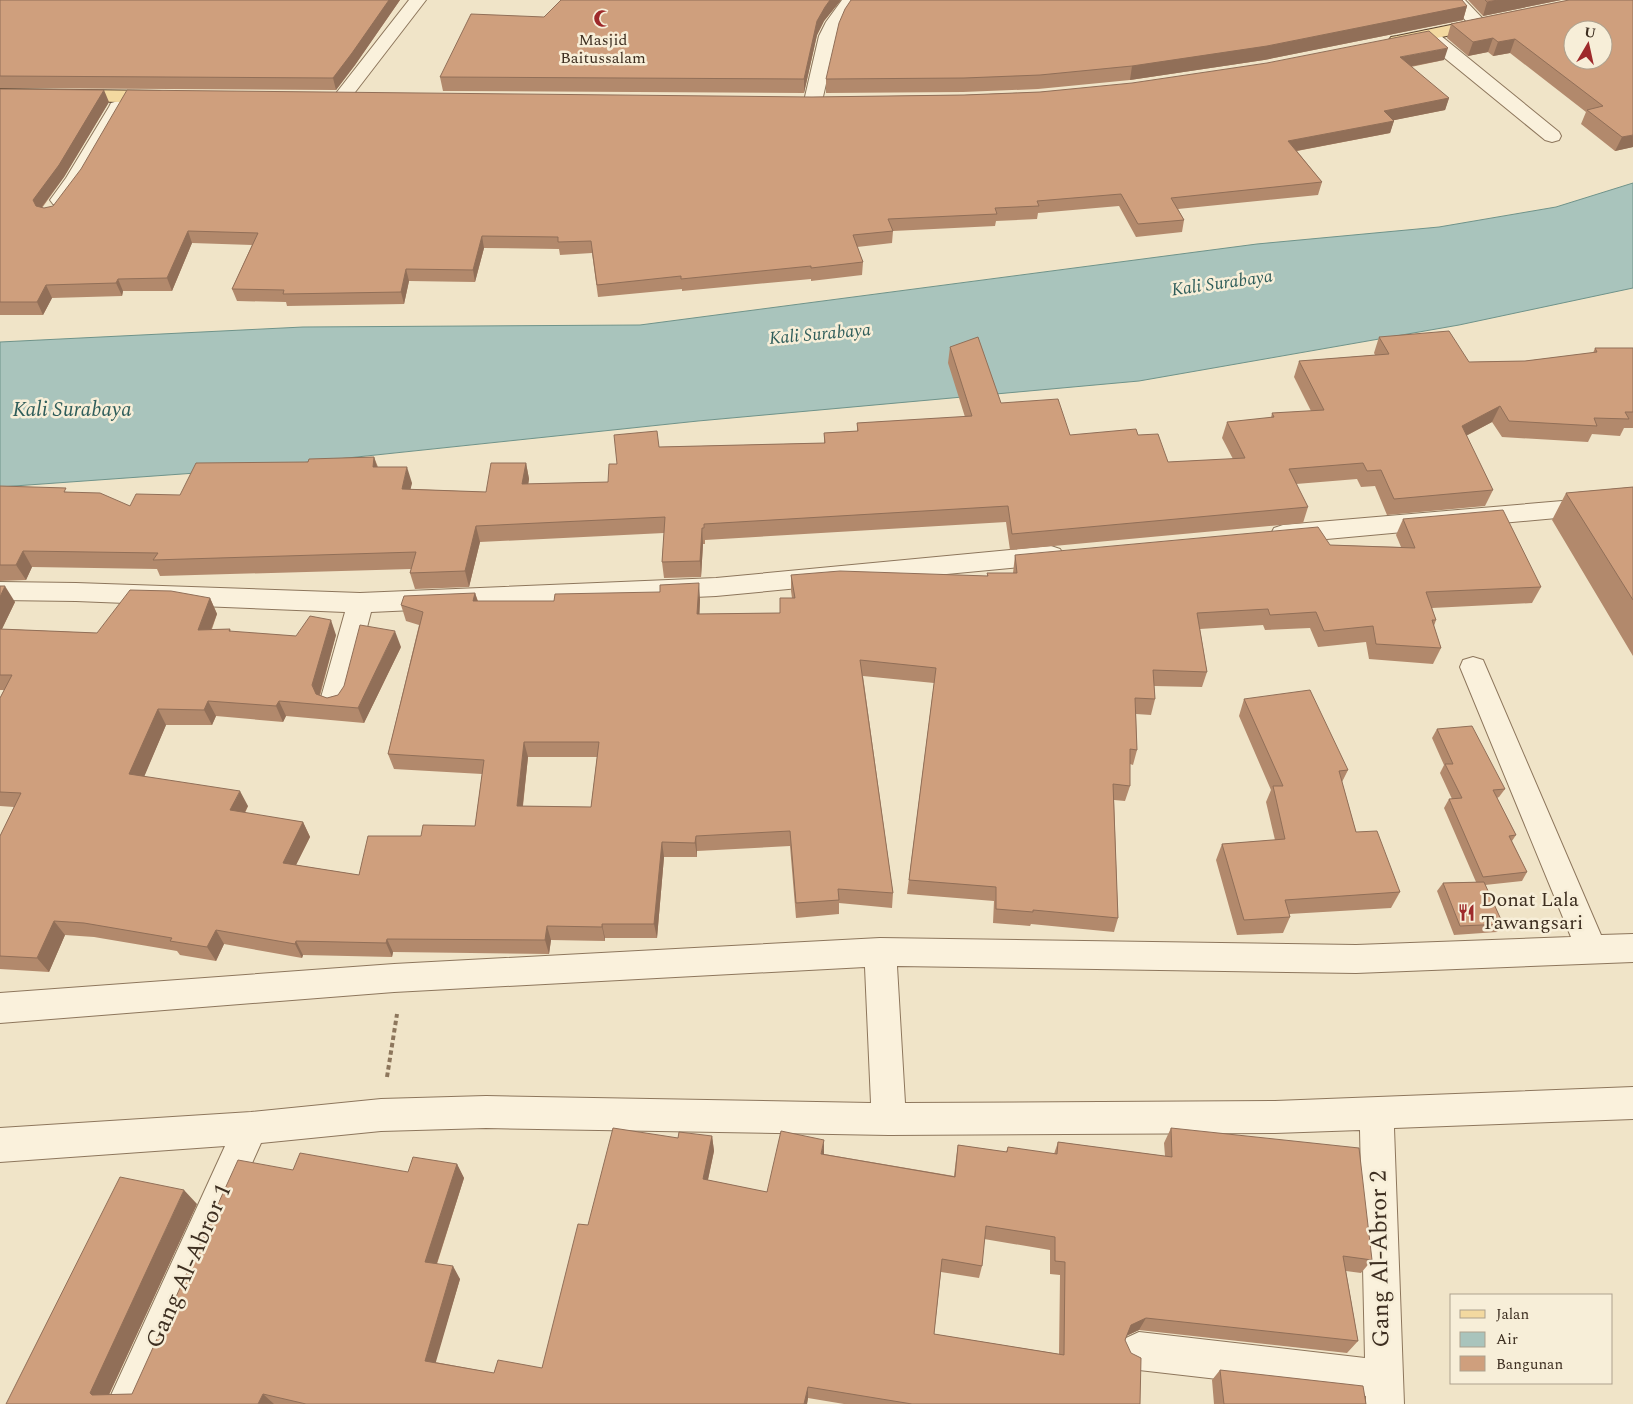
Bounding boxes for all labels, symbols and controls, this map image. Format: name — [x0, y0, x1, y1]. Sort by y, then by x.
mosque icon: Masjid Baitussalam — [593, 8, 613, 28]
north arrow — [1563, 20, 1613, 70]
text: U — [1583, 21, 1598, 44]
place label: Masjid Baitussalam — [560, 28, 646, 70]
water label: Kali Surabaya — [1170, 263, 1274, 303]
water label: Kali Surabaya — [768, 316, 872, 352]
water label: Kali Surabaya — [12, 394, 132, 426]
place label: Donat Lala Tawangsari — [1481, 885, 1583, 938]
restaurant icon: Donat Lala Tawangsari — [1457, 902, 1477, 922]
street label: Gang Al-Abror 2 — [1360, 1170, 1400, 1348]
street label: Gang Al-Abror 1 — [137, 1178, 241, 1354]
legend — [1450, 1294, 1613, 1384]
text: Jalan — [1496, 1303, 1529, 1326]
text: Air — [1496, 1328, 1518, 1351]
text: Bangunan — [1496, 1353, 1563, 1376]

